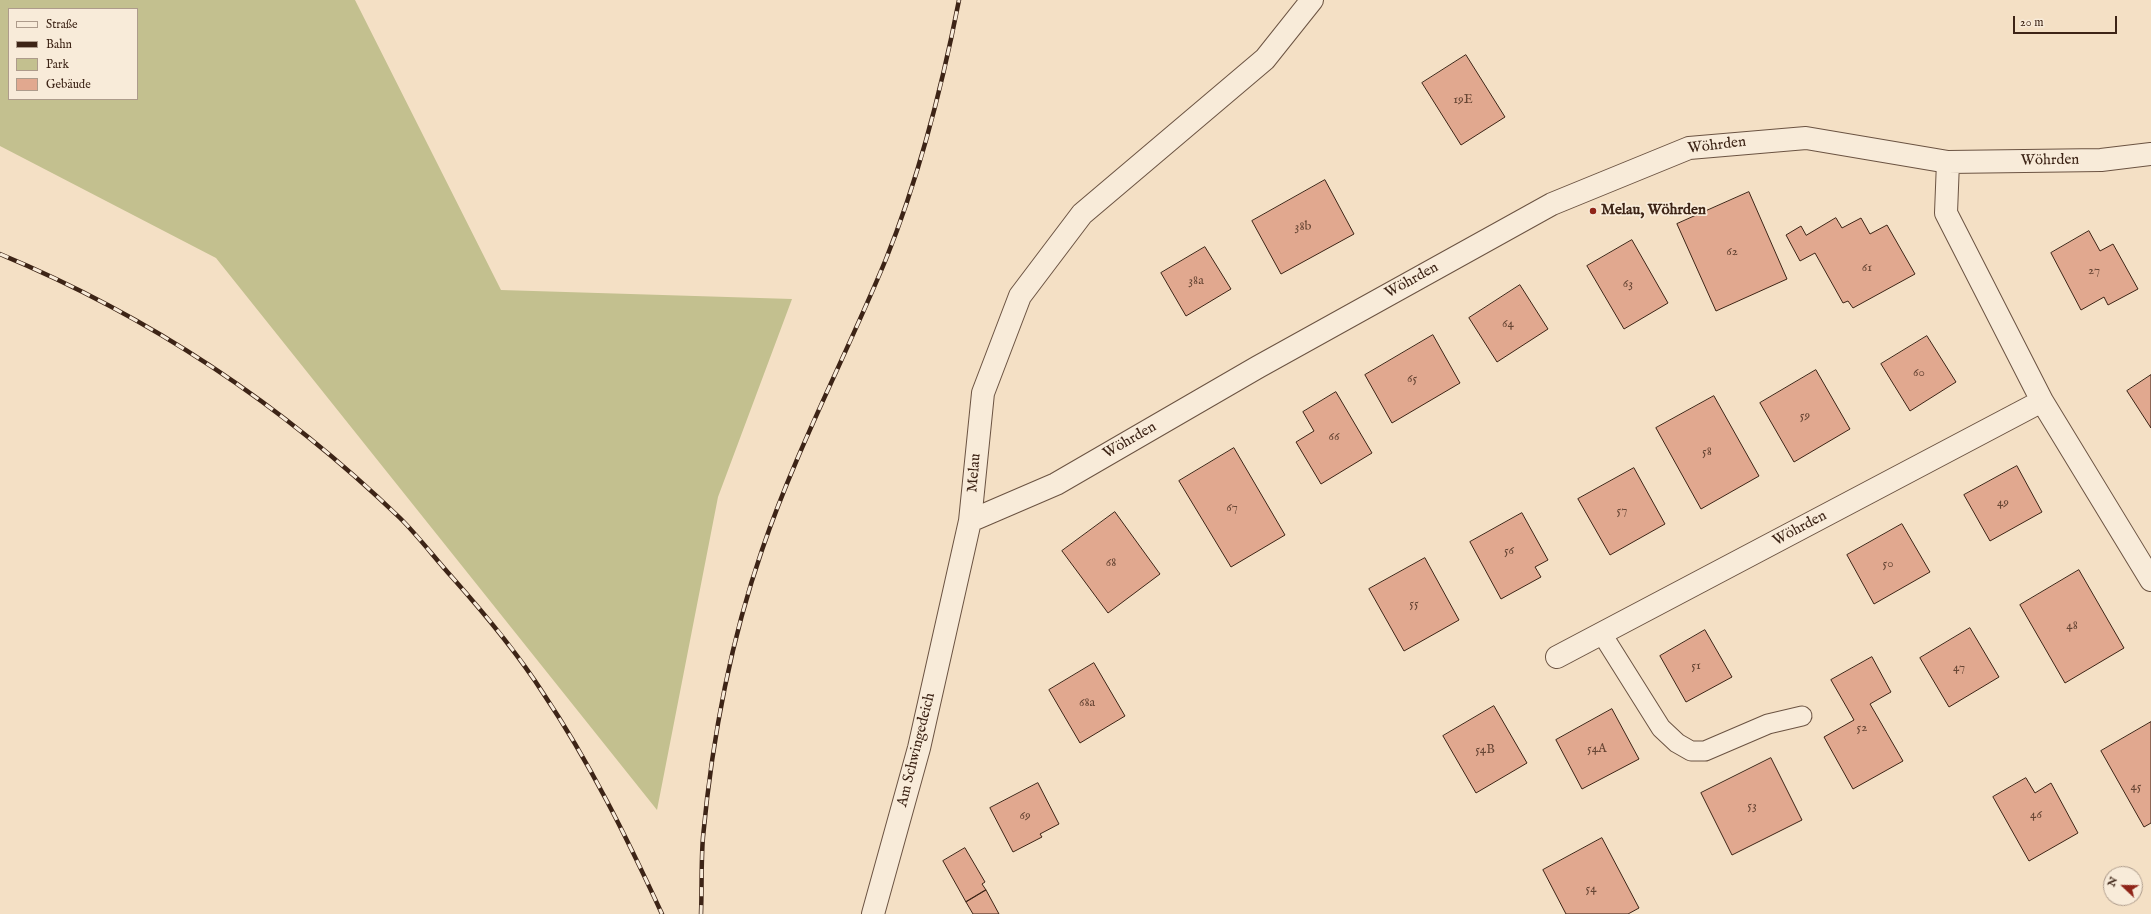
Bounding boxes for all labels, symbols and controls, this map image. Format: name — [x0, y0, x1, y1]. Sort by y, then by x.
legend — [8, 8, 138, 100]
scale bar — [2015, 8, 2119, 34]
text: 20 m — [2020, 15, 2043, 30]
text: Straße — [46, 17, 78, 32]
text: Bahn — [46, 37, 72, 52]
text: Park — [46, 57, 69, 72]
text: Gebäude — [46, 77, 91, 92]
house number: 19E — [1453, 92, 1473, 108]
street label: Wöhrden — [1687, 134, 1747, 158]
street label: Wöhrden — [2021, 151, 2079, 171]
place label: Melau, Wöhrden — [1601, 202, 1706, 220]
marker: Melau, Wöhrden — [1588, 206, 1598, 216]
house number: 38b — [1295, 219, 1311, 235]
house number: 62 — [1726, 244, 1738, 260]
street label: Wöhrden — [1382, 259, 1442, 303]
house number: 61 — [1862, 260, 1872, 276]
house number: 27 — [2088, 263, 2100, 279]
house number: 38a — [1188, 273, 1204, 289]
house number: 63 — [1623, 276, 1633, 292]
house number: 64 — [1502, 316, 1514, 332]
house number: 60 — [1913, 365, 1925, 381]
house number: 65 — [1407, 371, 1417, 387]
house number: 59 — [1800, 408, 1810, 424]
street label: Wöhrden — [1100, 419, 1160, 463]
house number: 66 — [1329, 429, 1339, 445]
house number: 58 — [1702, 444, 1712, 460]
street label: Melau — [964, 453, 986, 493]
house number: 49 — [1997, 495, 2009, 511]
house number: 67 — [1226, 500, 1238, 516]
house number: 57 — [1617, 503, 1627, 519]
street label: Wöhrden — [1770, 507, 1830, 551]
house number: 56 — [1504, 543, 1514, 559]
house number: 68 — [1106, 555, 1116, 571]
house number: 50 — [1882, 556, 1894, 572]
house number: 55 — [1409, 596, 1419, 612]
house number: 48 — [2066, 618, 2078, 634]
house number: 51 — [1691, 658, 1701, 674]
house number: 47 — [1953, 660, 1965, 676]
street label: Am Schwingedeich — [894, 691, 940, 809]
house number: 68a — [1079, 695, 1095, 711]
house number: 52 — [1857, 720, 1867, 736]
house number: 54A — [1587, 741, 1607, 757]
house number: 54B — [1475, 742, 1495, 758]
house number: 45 — [2130, 779, 2142, 795]
house number: 53 — [1747, 798, 1757, 814]
house number: 46 — [2030, 807, 2042, 823]
house number: 69 — [1019, 808, 1031, 824]
north arrow — [2103, 866, 2143, 906]
text: N — [2105, 875, 2121, 889]
house number: 54 — [1585, 881, 1597, 897]

